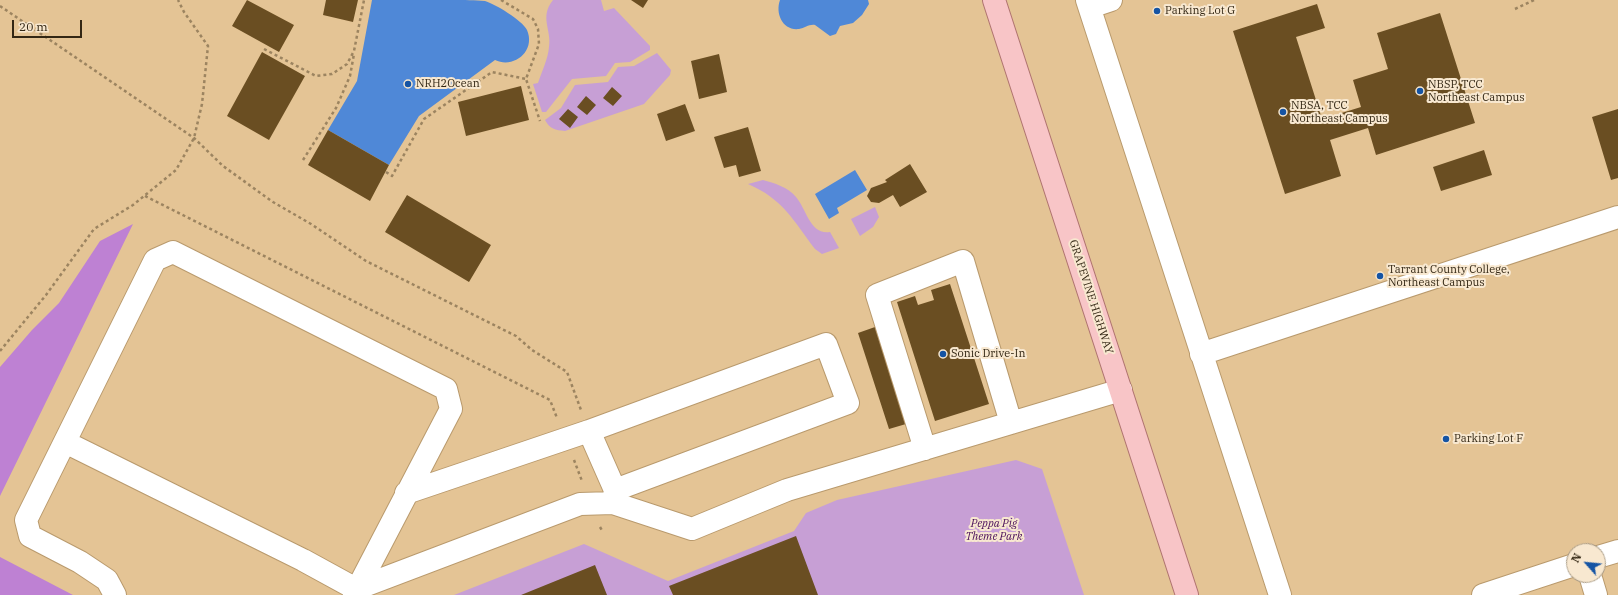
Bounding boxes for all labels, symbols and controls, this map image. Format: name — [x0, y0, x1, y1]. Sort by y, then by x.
place label: Parking Lot G — [1165, 4, 1235, 18]
marker: Parking Lot G — [1152, 6, 1162, 16]
scale bar — [14, 12, 84, 38]
text: 20 m — [19, 19, 48, 34]
place label: NRH2Ocean — [416, 77, 480, 91]
place label: NBSP, TCC Northeast Campus — [1428, 78, 1525, 104]
marker: NRH2Ocean — [403, 79, 413, 89]
marker: NBSP, TCC Northeast Campus — [1415, 86, 1425, 96]
place label: NBSA, TCC Northeast Campus — [1291, 99, 1388, 125]
marker: NBSA, TCC Northeast Campus — [1278, 107, 1288, 117]
street label: GRAPEVINE HIGHWAY — [1066, 238, 1116, 356]
place label: Tarrant County College, Northeast Campus — [1388, 263, 1510, 289]
marker: Tarrant County College, Northeast Campus — [1375, 271, 1385, 281]
place label: Sonic Drive-In — [951, 347, 1025, 361]
marker: Sonic Drive-In — [938, 349, 948, 359]
place label: Parking Lot F — [1454, 432, 1523, 446]
marker: Parking Lot F — [1441, 434, 1451, 444]
park label: Peppa Pig Theme Park — [965, 517, 1023, 543]
north arrow — [1566, 543, 1606, 583]
text: N — [1568, 551, 1584, 565]

